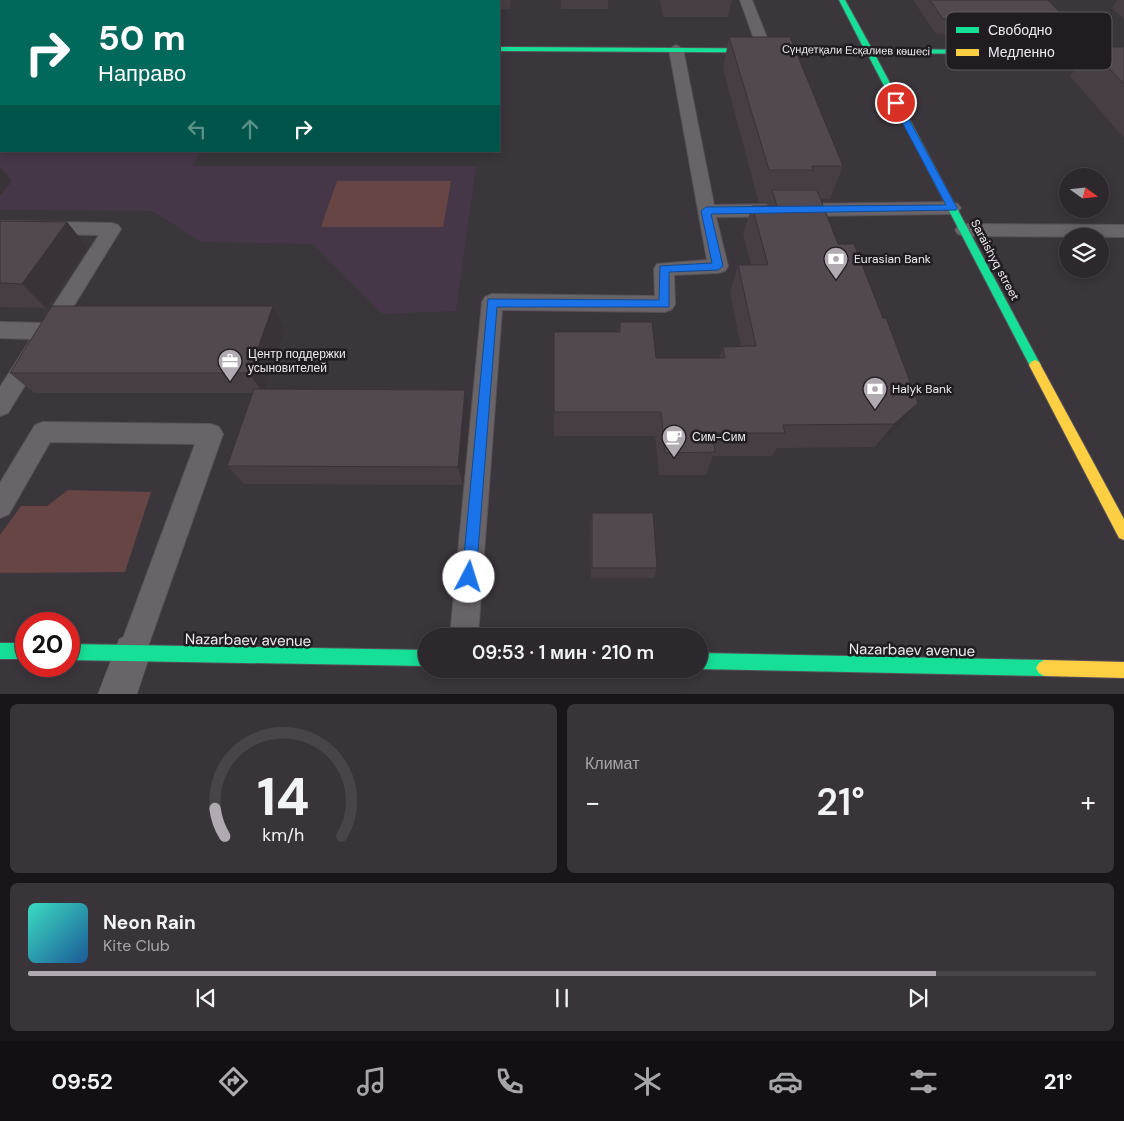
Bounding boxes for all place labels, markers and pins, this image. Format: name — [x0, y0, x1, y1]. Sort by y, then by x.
pin — [875, 82, 917, 124]
bank icon: Eurasian Bank — [823, 246, 849, 280]
place label: Eurasian Bank — [854, 251, 931, 267]
place label: Центр поддержки усыновителей — [248, 346, 346, 376]
office icon: Центр поддержки усыновителей — [217, 348, 243, 382]
bank icon: Halyk Bank — [862, 376, 888, 410]
place label: Halyk Bank — [892, 381, 952, 397]
cafe icon: Сим-Сим — [661, 424, 687, 458]
place label: Сим-Сим — [692, 429, 746, 445]

